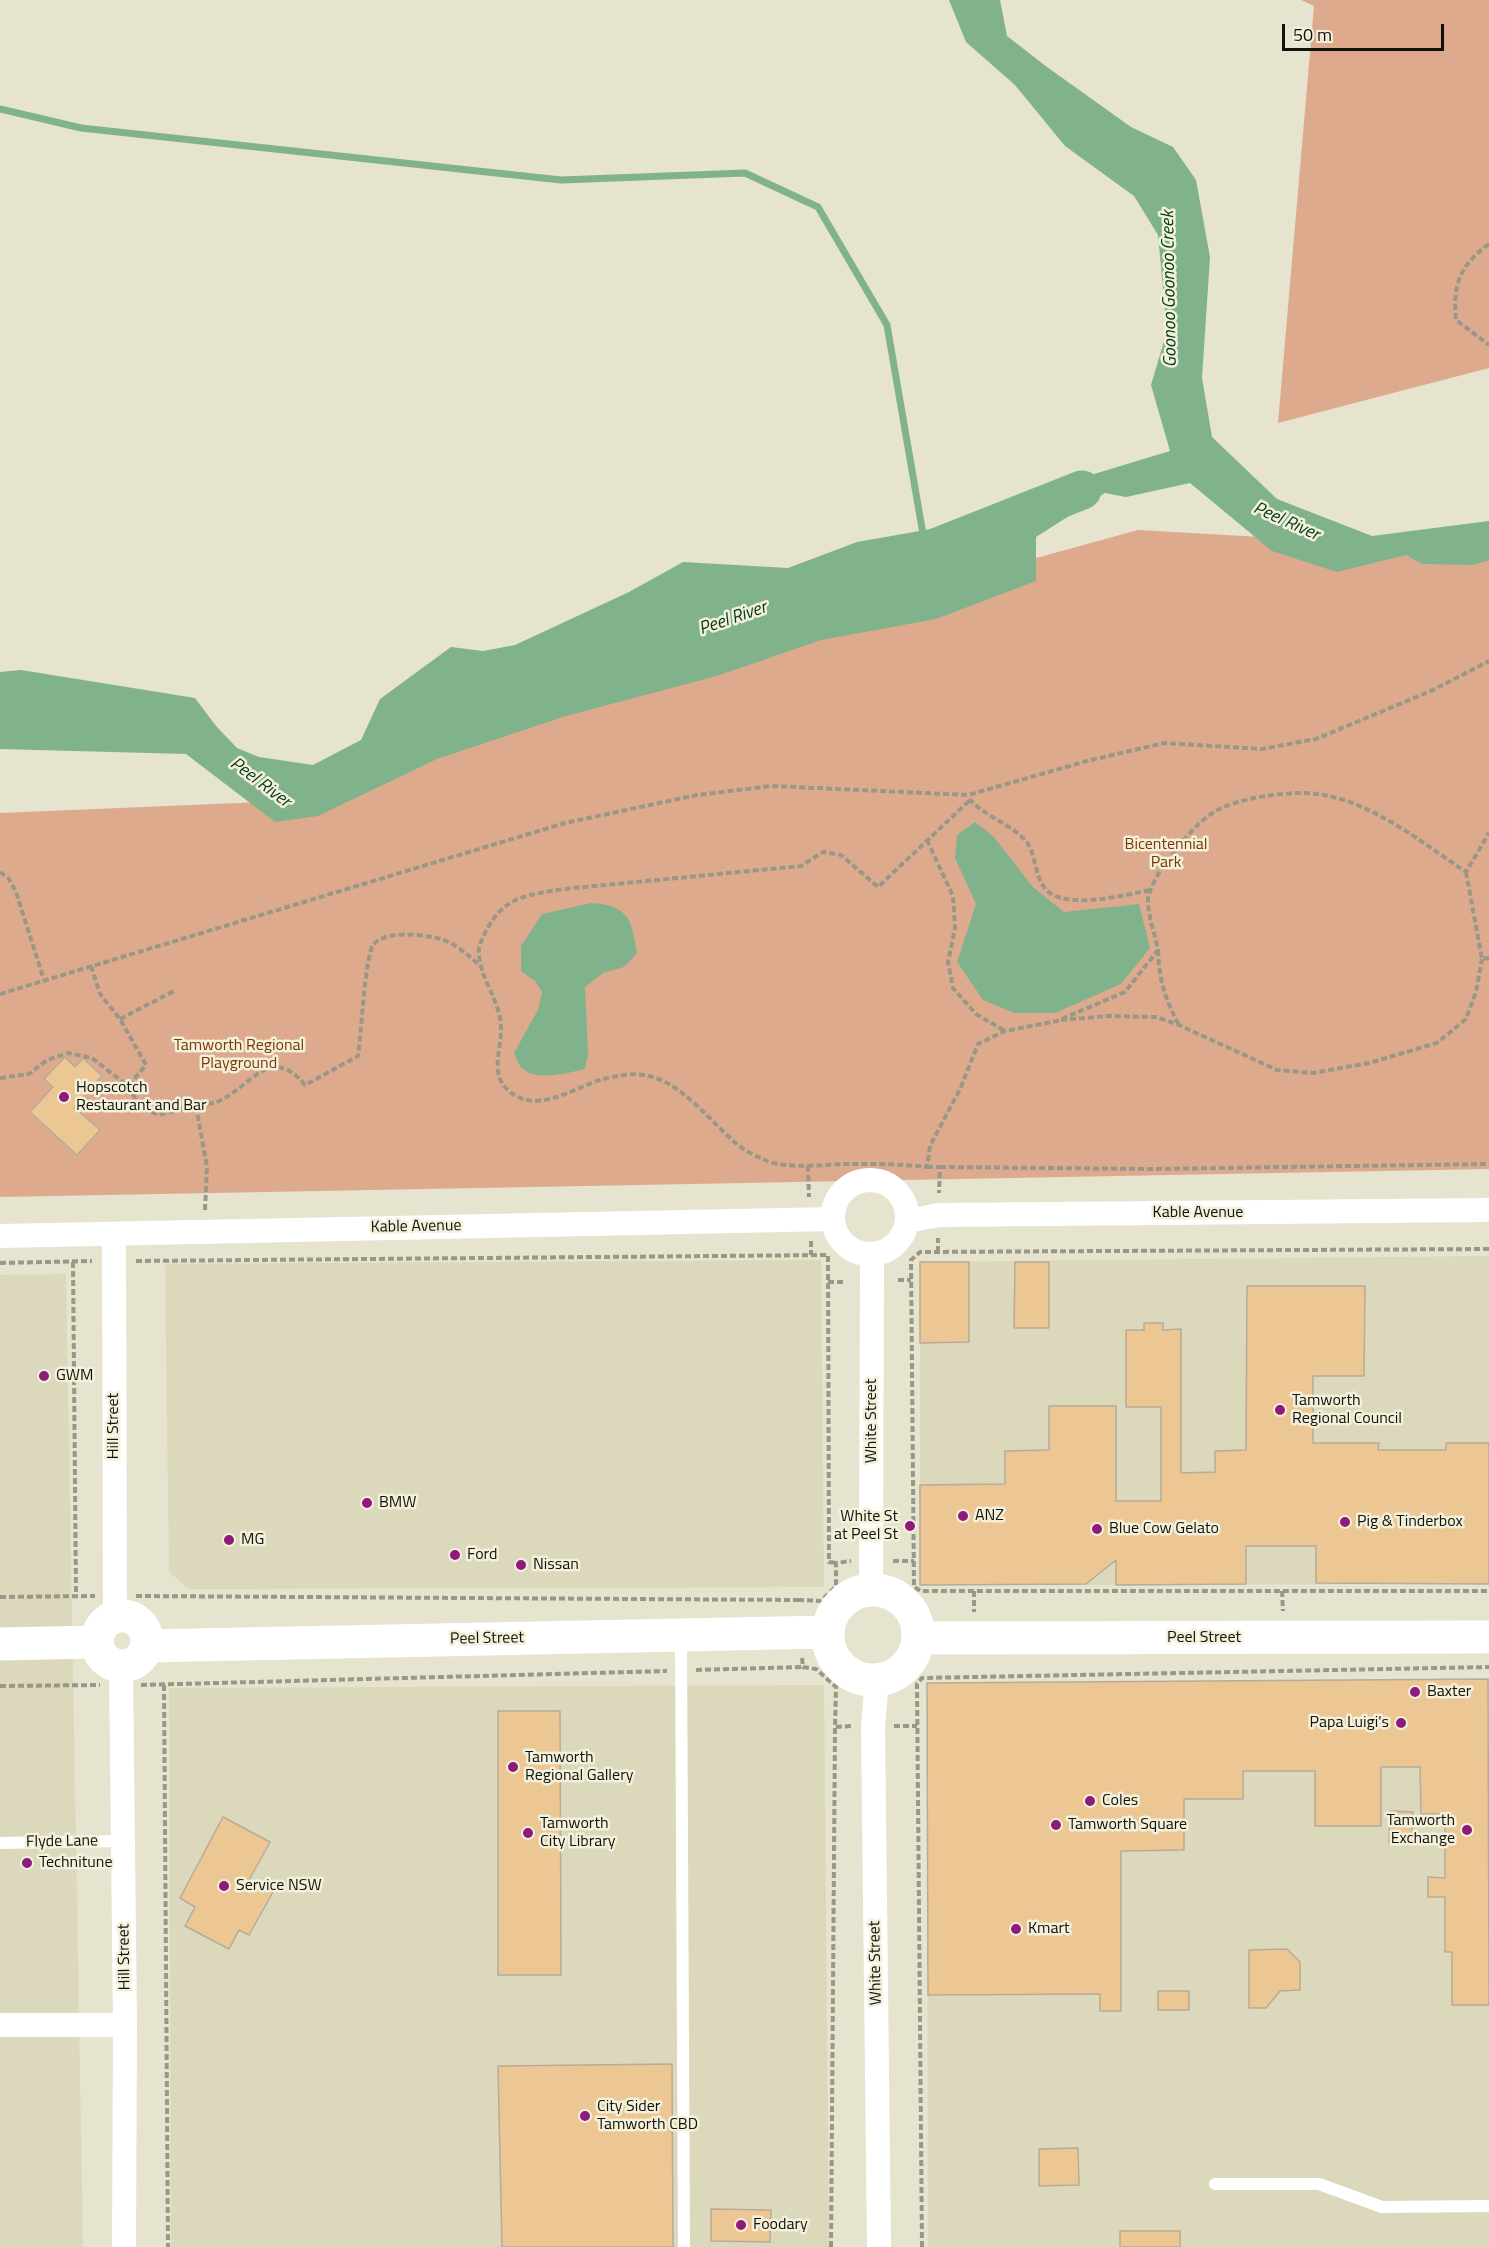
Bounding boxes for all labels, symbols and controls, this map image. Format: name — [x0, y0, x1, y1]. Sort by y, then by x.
scale bar — [1285, 12, 1447, 50]
text: 50 m — [1293, 21, 1332, 48]
water label: Goonoo Goonoo Creek — [1158, 210, 1182, 368]
water label: Peel River — [1250, 498, 1322, 546]
water label: Peel River — [696, 597, 770, 641]
water label: Peel River — [226, 753, 294, 813]
park label: Bicentennial Park — [1125, 835, 1207, 873]
park label: Tamworth Regional Playground — [174, 1036, 304, 1074]
place label: Hopscotch Restaurant and Bar — [76, 1078, 207, 1116]
marker: Hopscotch Restaurant and Bar — [57, 1090, 71, 1104]
street label: Kable Avenue — [1153, 1203, 1243, 1223]
street label: Kable Avenue — [370, 1217, 462, 1237]
place label: GWM — [56, 1366, 93, 1386]
marker: GWM — [37, 1369, 51, 1383]
street label: White Street — [862, 1379, 882, 1463]
place label: Tamworth Regional Council — [1292, 1391, 1402, 1429]
street label: Hill Street — [104, 1393, 124, 1459]
marker: Tamworth Regional Council — [1273, 1403, 1287, 1417]
place label: BMW — [379, 1493, 416, 1513]
marker: BMW — [360, 1496, 374, 1510]
place label: ANZ — [975, 1506, 1004, 1526]
place label: White St at Peel St — [834, 1507, 898, 1545]
marker: ANZ — [956, 1509, 970, 1523]
place label: Pig & Tinderbox — [1357, 1512, 1463, 1532]
marker: Pig & Tinderbox — [1338, 1515, 1352, 1529]
marker: White St at Peel St — [903, 1519, 917, 1533]
place label: Blue Cow Gelato — [1109, 1519, 1219, 1539]
marker: Blue Cow Gelato — [1090, 1522, 1104, 1536]
place label: MG — [241, 1530, 264, 1550]
marker: MG — [222, 1533, 236, 1547]
place label: Ford — [467, 1545, 497, 1565]
marker: Ford — [448, 1548, 462, 1562]
place label: Nissan — [533, 1555, 579, 1575]
marker: Nissan — [514, 1558, 528, 1572]
street label: Peel Street — [1167, 1628, 1241, 1648]
street label: Peel Street — [450, 1629, 524, 1649]
place label: Baxter — [1427, 1682, 1471, 1702]
marker: Baxter — [1408, 1685, 1422, 1699]
place label: Papa Luigi's — [1310, 1713, 1389, 1733]
marker: Papa Luigi's — [1394, 1716, 1408, 1730]
place label: Tamworth Regional Gallery — [525, 1748, 633, 1786]
marker: Tamworth Regional Gallery — [506, 1760, 520, 1774]
place label: Coles — [1102, 1791, 1138, 1811]
marker: Coles — [1083, 1794, 1097, 1808]
place label: Tamworth Exchange — [1386, 1811, 1455, 1849]
place label: Tamworth City Library — [540, 1814, 615, 1852]
place label: Tamworth Square — [1068, 1815, 1187, 1835]
marker: Tamworth Square — [1049, 1818, 1063, 1832]
marker: Tamworth Exchange — [1460, 1823, 1474, 1837]
marker: Tamworth City Library — [521, 1826, 535, 1840]
street label: Flyde Lane — [26, 1832, 98, 1852]
place label: Technitune — [39, 1853, 112, 1873]
marker: Technitune — [20, 1856, 34, 1870]
place label: Service NSW — [236, 1876, 322, 1896]
marker: Service NSW — [217, 1879, 231, 1893]
place label: Kmart — [1028, 1919, 1070, 1939]
street label: White Street — [866, 1920, 886, 2006]
marker: Kmart — [1009, 1922, 1023, 1936]
street label: Hill Street — [115, 1924, 135, 1990]
place label: City Sider Tamworth CBD — [597, 2097, 698, 2135]
marker: City Sider Tamworth CBD — [578, 2109, 592, 2123]
place label: Foodary — [753, 2215, 808, 2235]
marker: Foodary — [734, 2218, 748, 2232]

